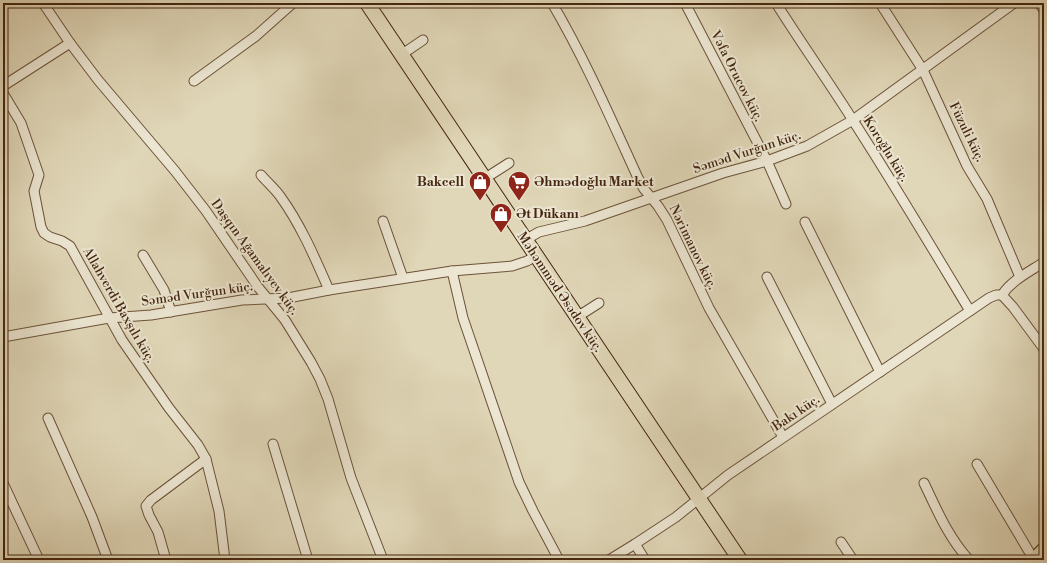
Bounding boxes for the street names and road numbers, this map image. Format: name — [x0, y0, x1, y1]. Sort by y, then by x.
street label: Vəfa Orucov küç. — [707, 27, 767, 124]
street label: Füzuli küç. — [946, 100, 988, 165]
street label: Koroğlu küç. — [860, 113, 912, 185]
street label: Səməd Vurğun küç. — [691, 127, 803, 177]
street label: Daşqın Ağamalıyev küç. — [208, 196, 302, 318]
street label: Nərimanov küç. — [666, 202, 720, 292]
street label: Məhəmməd Əsədov küç. — [514, 229, 606, 355]
street label: Allahverdi Baxşılı küç. — [79, 244, 159, 366]
street label: Səməd Vurğun küç. — [140, 278, 254, 310]
street label: Bakı küç. — [768, 391, 823, 435]

